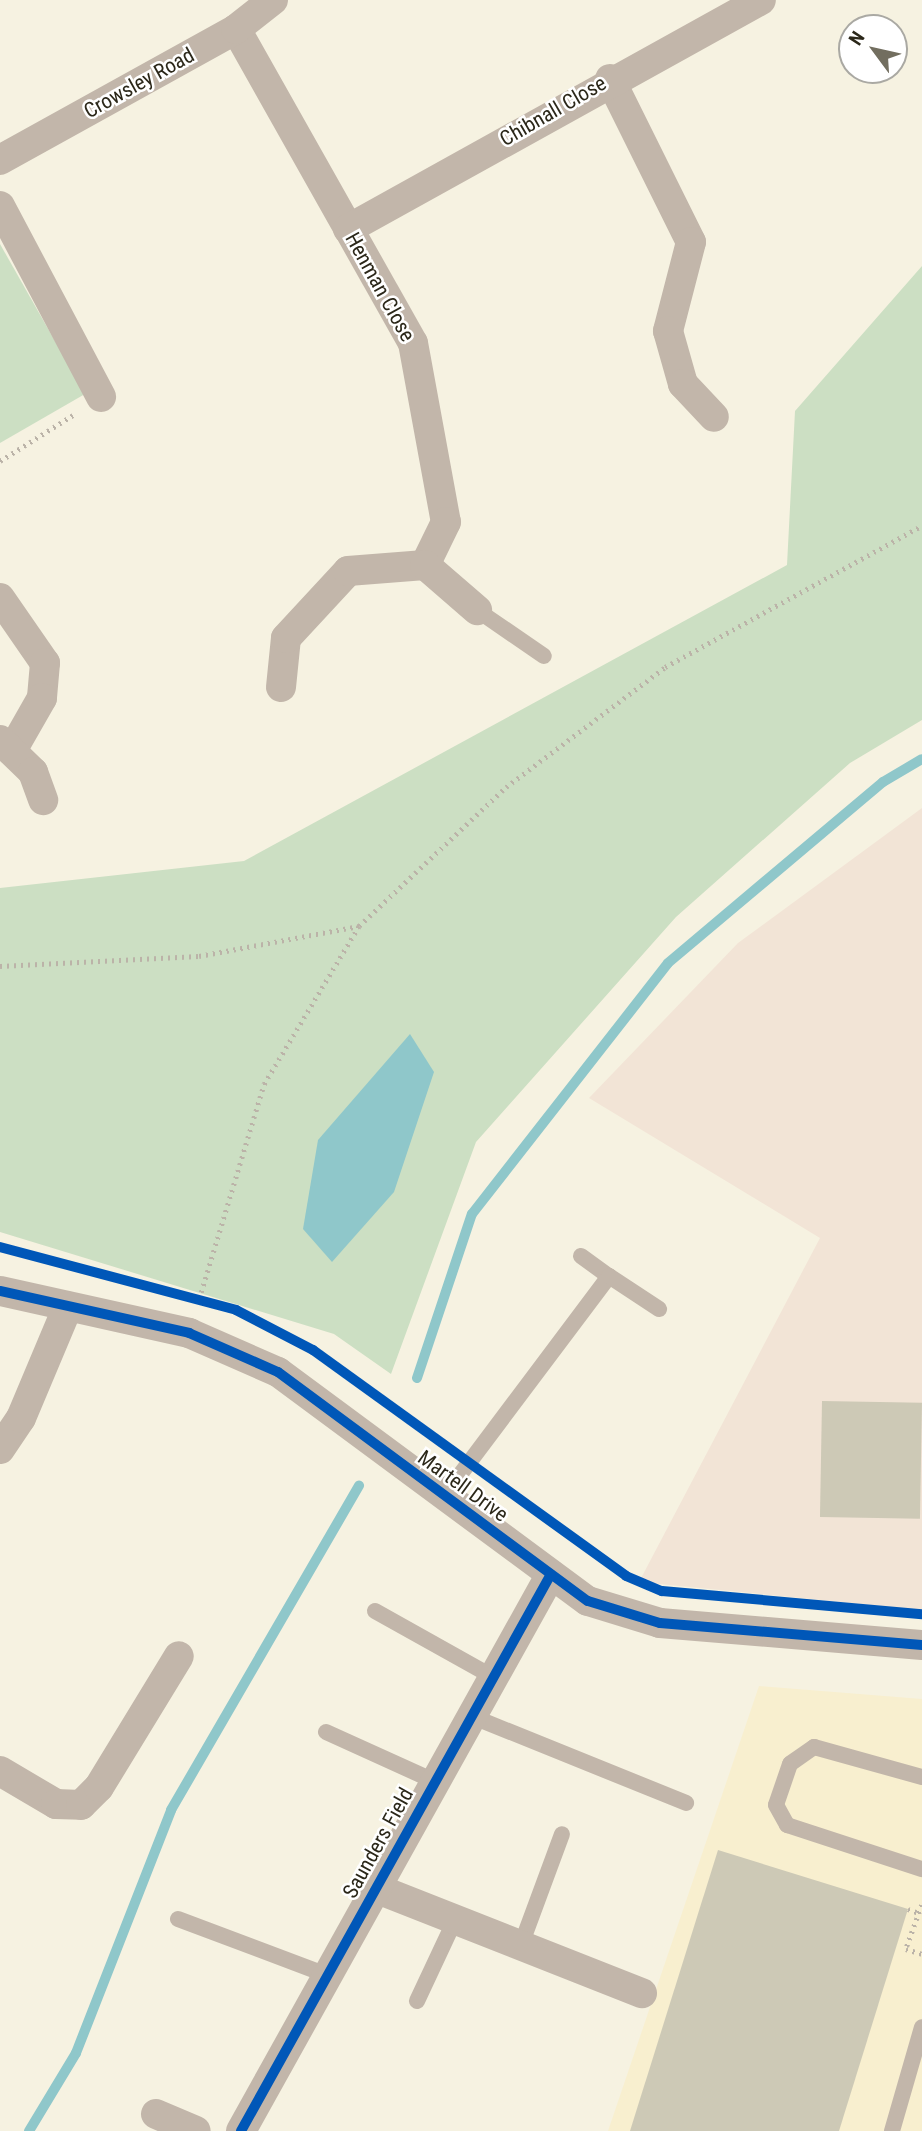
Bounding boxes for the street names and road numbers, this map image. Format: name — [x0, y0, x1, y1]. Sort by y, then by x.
street label: Crowsley Road — [79, 42, 199, 124]
street label: Chibnall Close — [495, 70, 611, 152]
street label: Henman Close — [340, 228, 420, 346]
street label: Martell Drive — [413, 1445, 513, 1527]
street label: Saunders Field — [337, 1783, 419, 1903]

